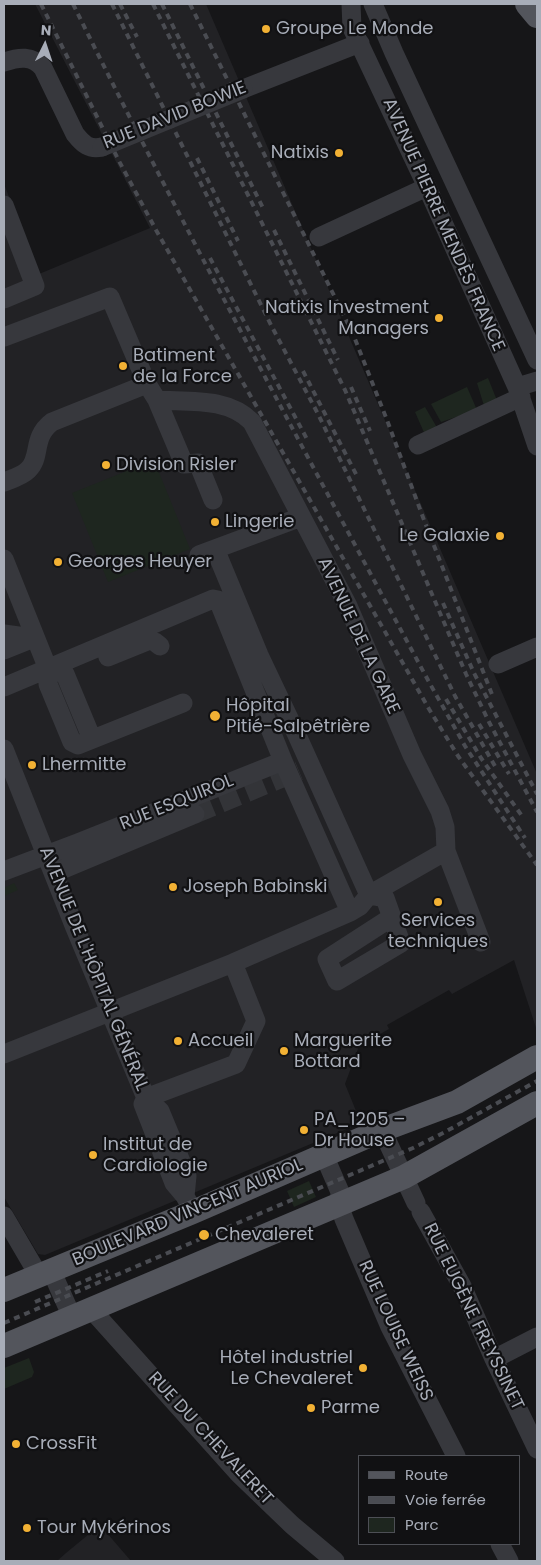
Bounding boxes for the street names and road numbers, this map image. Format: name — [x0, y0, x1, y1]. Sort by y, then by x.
street label: RUE DAVID BOWIE — [100, 77, 250, 155]
street label: AVENUE PIERRE MENDÈS FRANCE — [377, 95, 509, 355]
street label: AVENUE DE LA GARE — [312, 554, 404, 718]
street label: RUE ESQUIROL — [117, 770, 237, 836]
street label: AVENUE DE L'HÔPITAL GÉNÉRAL — [34, 844, 152, 1094]
street label: BOULEVARD VINCENT AURIOL — [70, 1155, 306, 1271]
street label: RUE EUGÈNE FREYSSINET — [418, 1220, 528, 1414]
street label: RUE LOUISE WEISS — [353, 1257, 437, 1405]
street label: RUE DU CHEVALERET — [143, 1368, 277, 1510]

